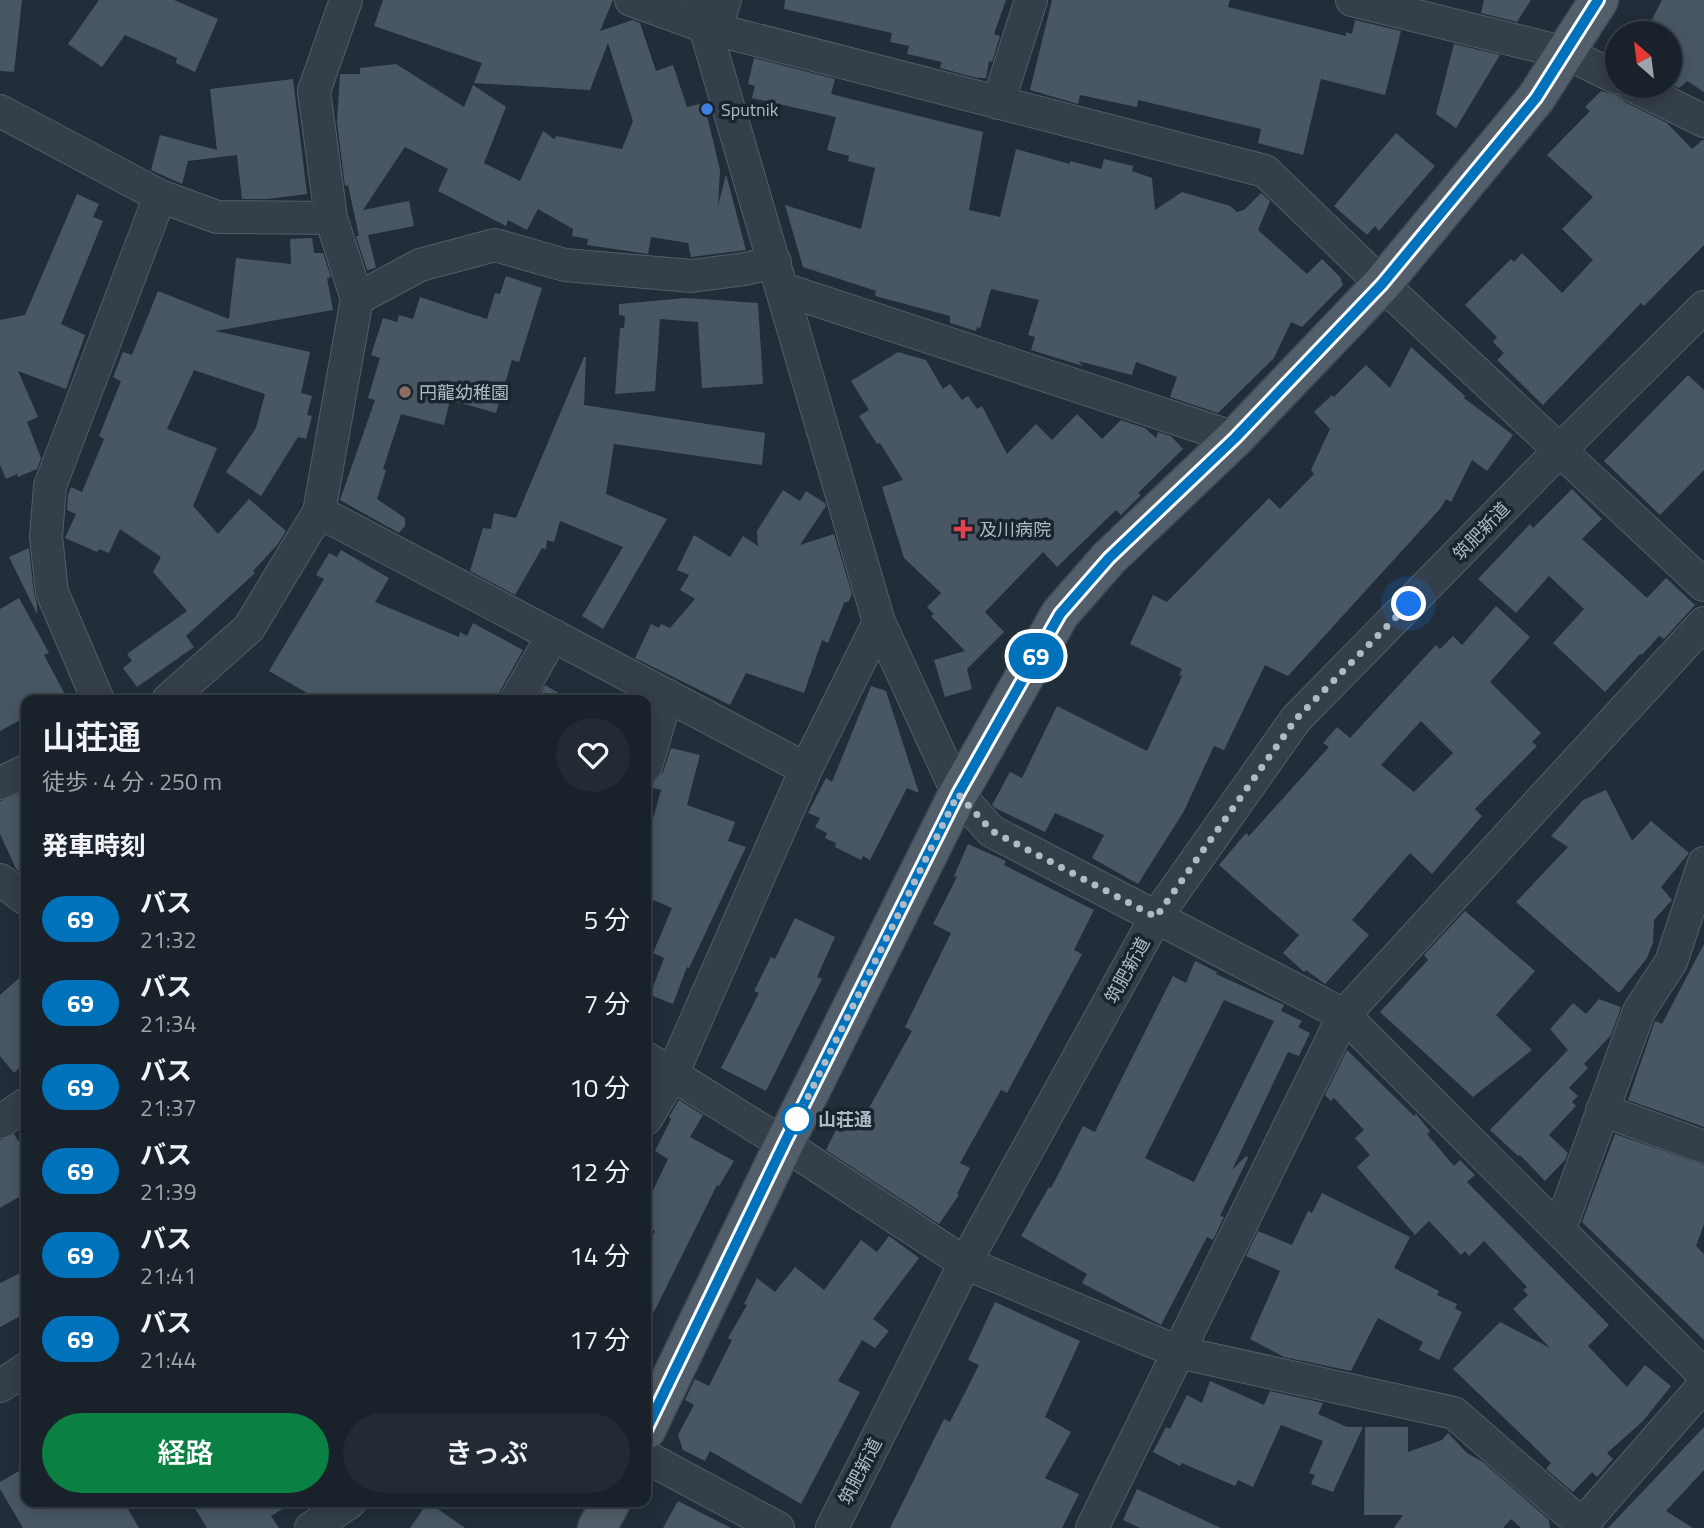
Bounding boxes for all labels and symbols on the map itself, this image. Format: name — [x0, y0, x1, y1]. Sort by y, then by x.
north arrow — [1605, 21, 1682, 98]
place label: Sputnik — [721, 96, 779, 123]
marker: Sputnik — [699, 101, 715, 117]
place label: 円龍幼稚園 — [419, 379, 509, 406]
marker: 円龍幼稚園 — [397, 384, 413, 400]
street label: 筑肥新道 — [1446, 496, 1516, 566]
place label: 及川病院 — [979, 516, 1051, 543]
marker: 及川病院 — [953, 519, 973, 539]
your location — [1391, 586, 1426, 621]
line badge: 69 — [1004, 633, 1068, 679]
street label: 筑肥新道 — [1098, 932, 1156, 1008]
marker: 山荘通 — [782, 1104, 812, 1134]
place label: 山荘通 — [818, 1106, 872, 1133]
street label: 筑肥新道 — [832, 1433, 888, 1509]

